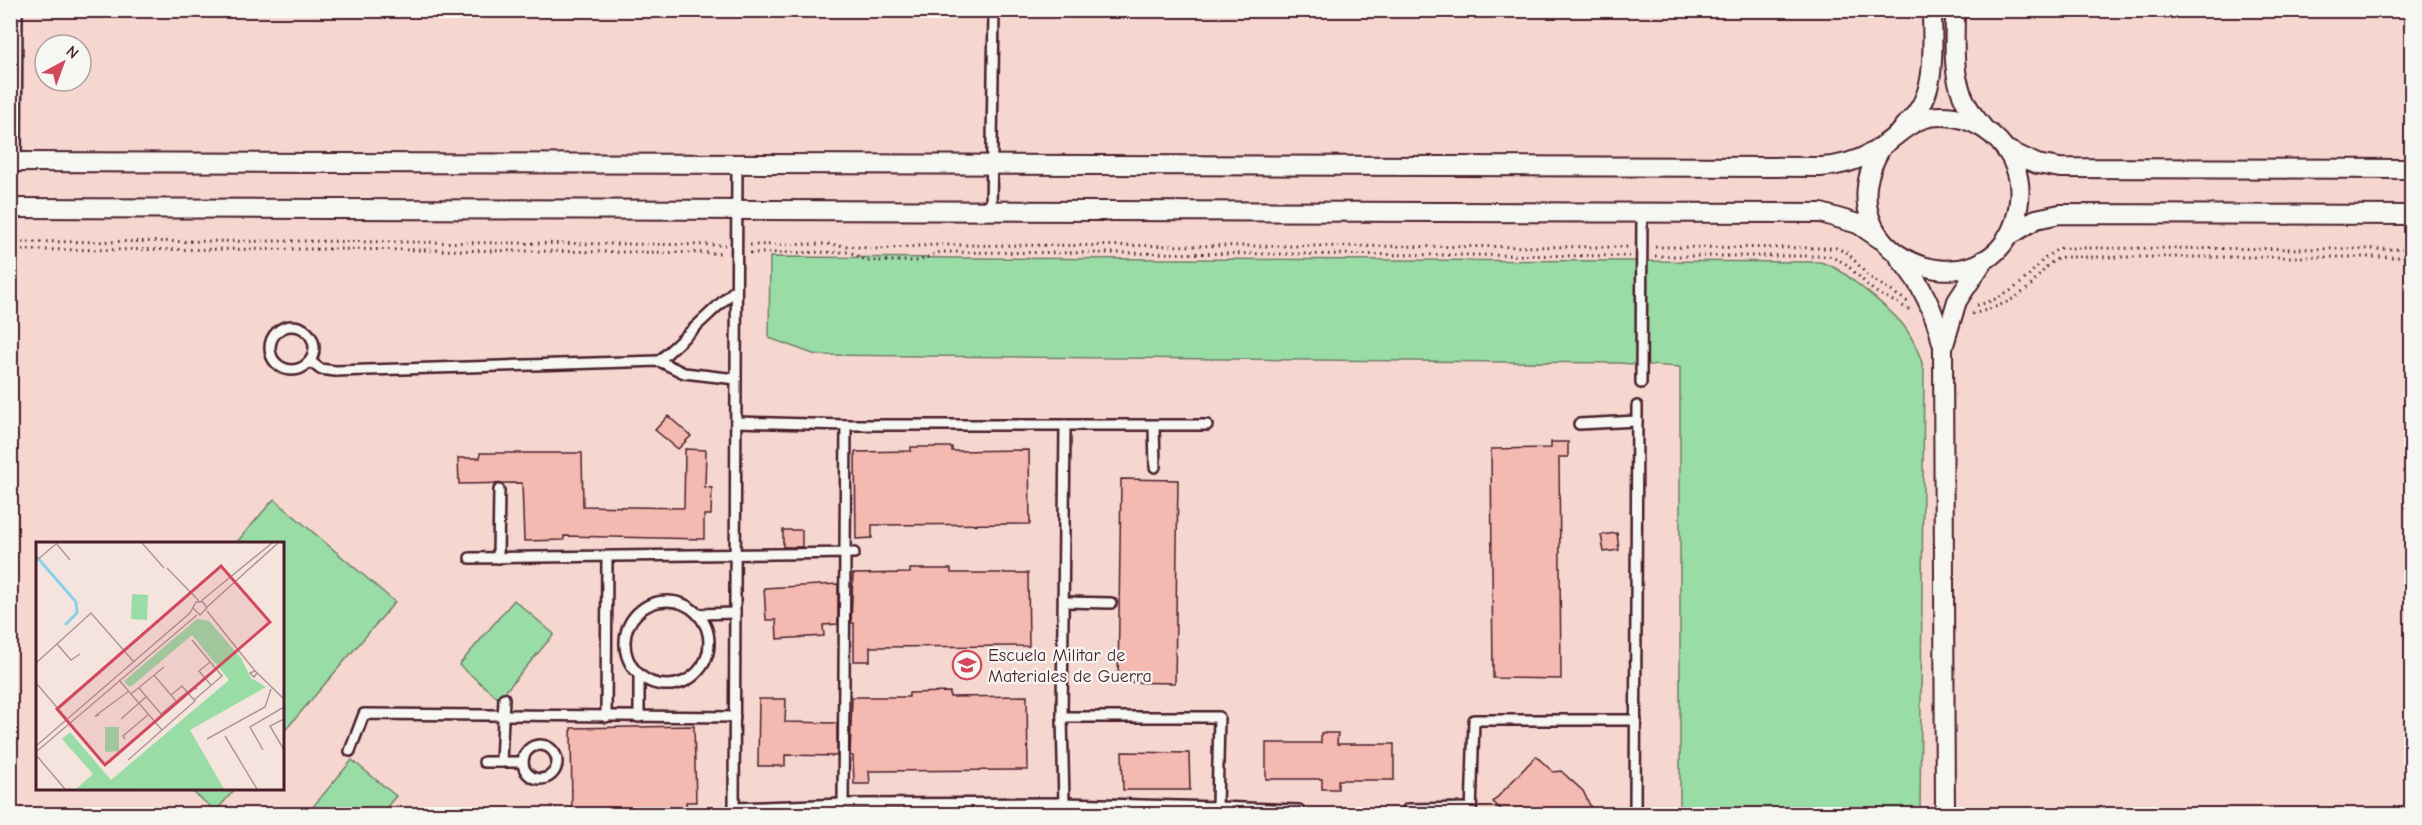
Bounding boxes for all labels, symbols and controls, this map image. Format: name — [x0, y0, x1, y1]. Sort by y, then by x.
north arrow — [33, 33, 93, 93]
text: N — [62, 42, 82, 63]
inset map — [36, 542, 284, 789]
place label: Escuela Militar de Materiales de Guerra — [988, 645, 1152, 687]
school or university icon: Escuela Militar de Materiales de Guerra — [951, 649, 983, 681]

